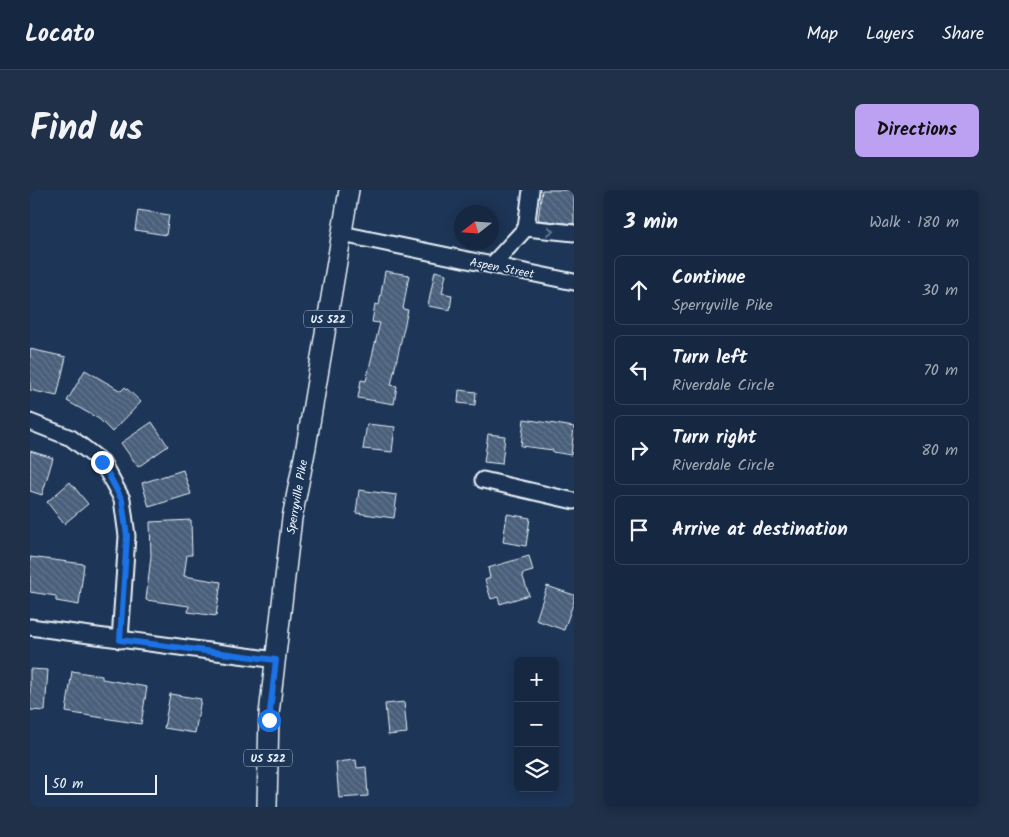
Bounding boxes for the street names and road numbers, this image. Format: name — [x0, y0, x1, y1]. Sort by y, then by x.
street label: Aspen Street — [468, 253, 536, 284]
road number: US 522 — [304, 310, 352, 328]
street label: Sperryville Pike — [282, 458, 314, 536]
road number: US 522 — [244, 750, 292, 766]

